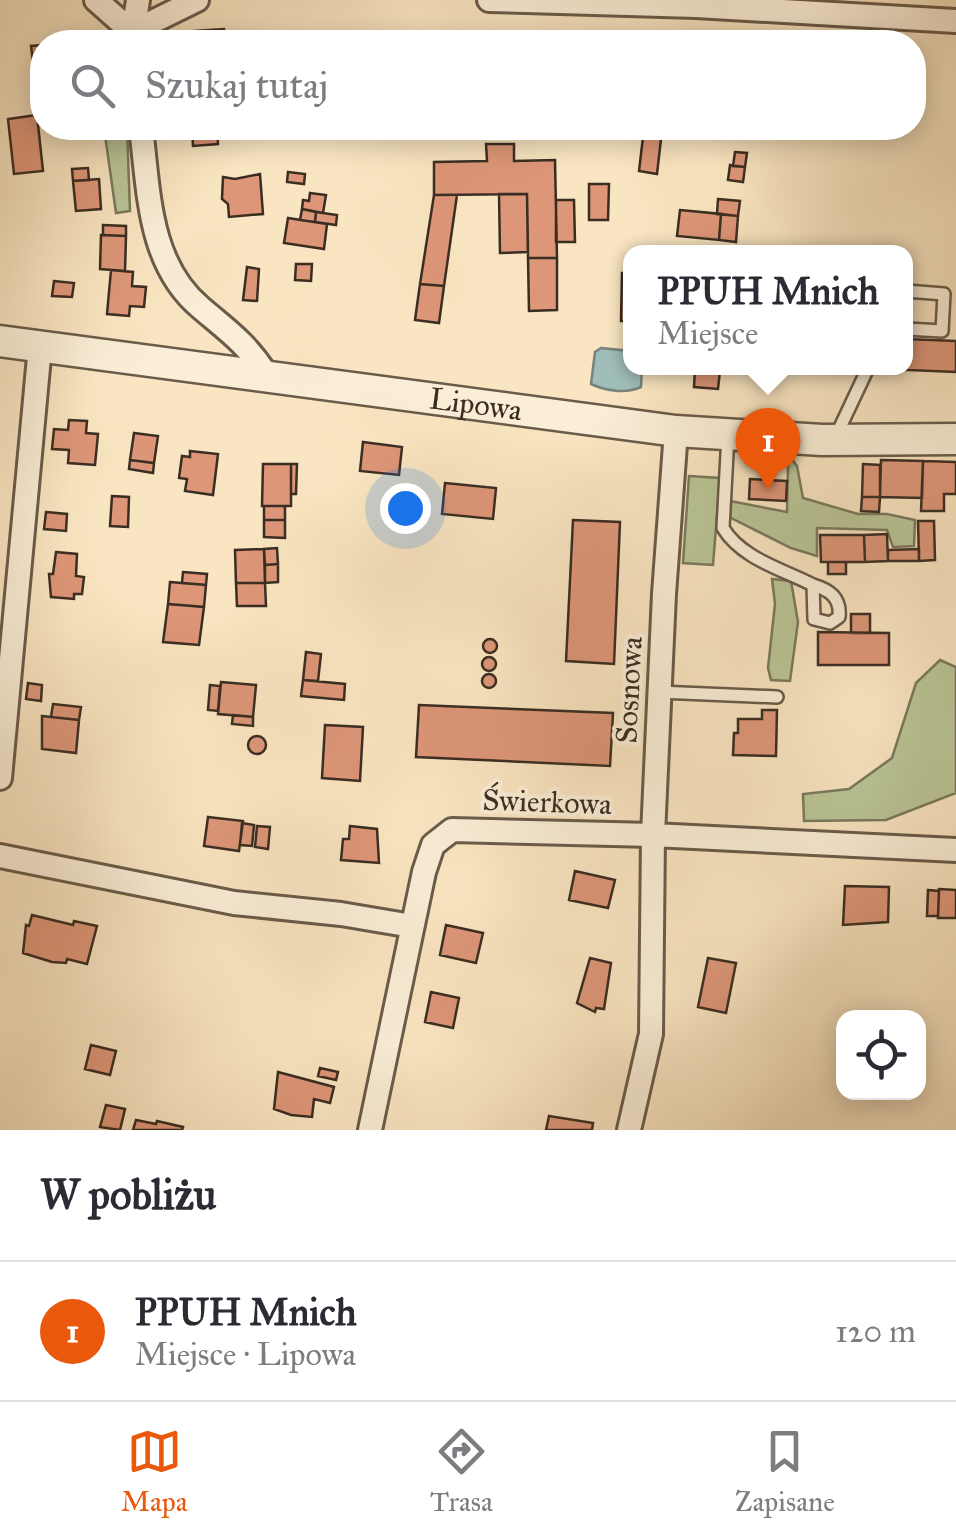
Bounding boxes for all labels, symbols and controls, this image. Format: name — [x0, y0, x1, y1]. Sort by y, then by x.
search box — [30, 30, 926, 140]
icon: search — [65, 58, 120, 113]
text: Szukaj tutaj — [145, 62, 328, 108]
popup — [623, 245, 913, 375]
text: PPUH Mnich — [657, 268, 879, 314]
text: Miejsce — [657, 314, 758, 353]
street label: Lipowa — [427, 380, 525, 428]
pin: 1 — [736, 408, 800, 490]
your location — [380, 483, 431, 534]
street label: Sosnowa — [608, 635, 650, 744]
street label: Świerkowa — [482, 781, 613, 822]
map controls — [836, 1010, 926, 1100]
button: locate — [836, 1010, 926, 1100]
text: W pobliżu — [40, 1169, 216, 1221]
text: PPUH Mnich — [135, 1289, 357, 1335]
text: 1 — [66, 1312, 79, 1351]
text: 120 m — [835, 1312, 916, 1351]
text: Miejsce · Lipowa — [135, 1335, 356, 1374]
tab: Mapa — [121, 1424, 188, 1519]
tab: Trasa — [430, 1424, 493, 1519]
tab: Zapisane — [735, 1424, 835, 1519]

